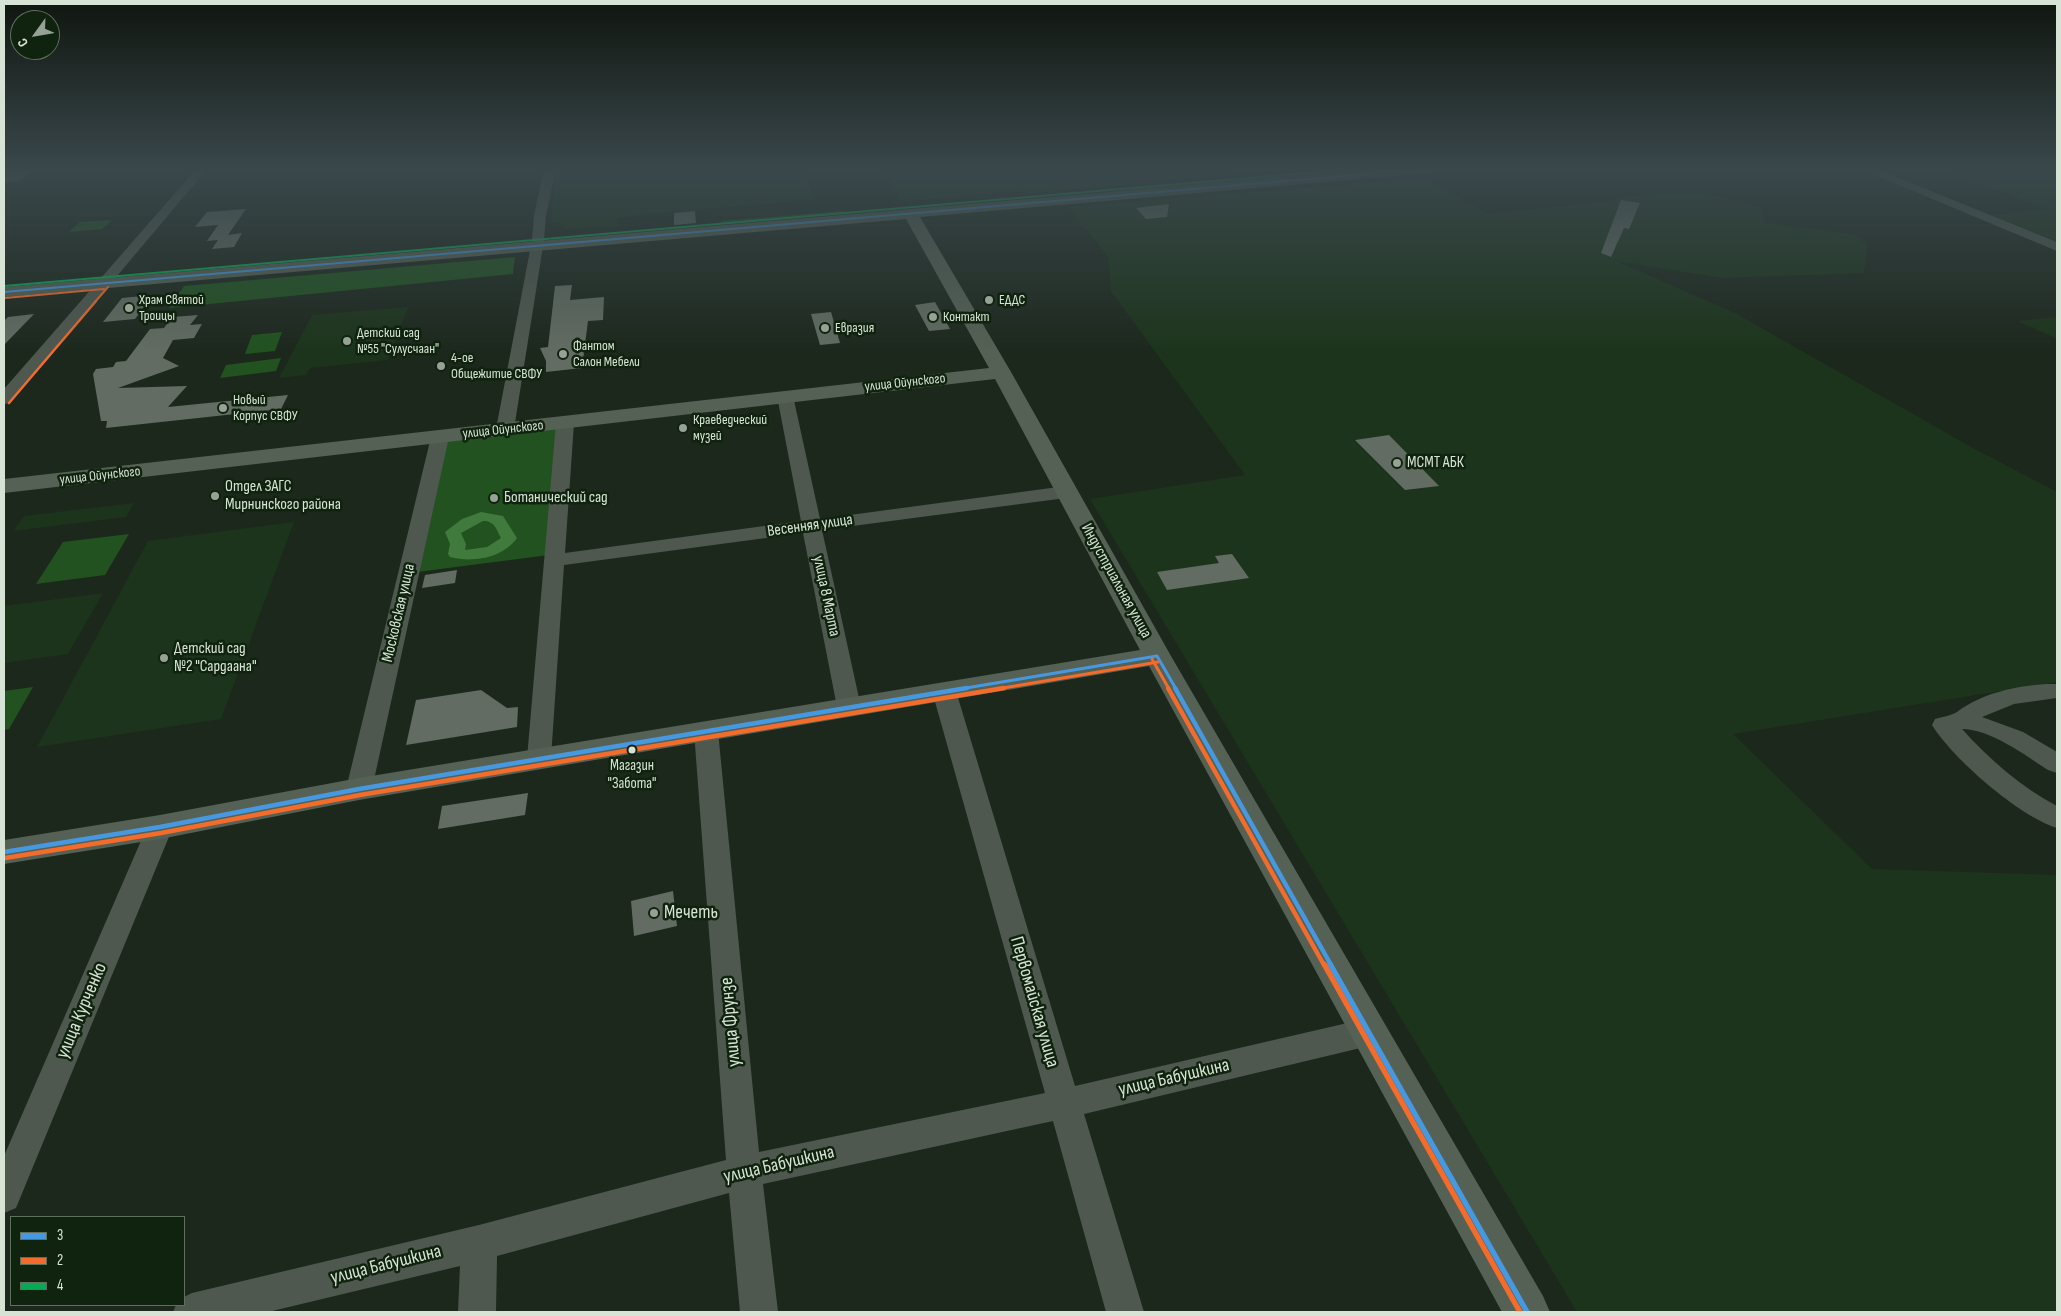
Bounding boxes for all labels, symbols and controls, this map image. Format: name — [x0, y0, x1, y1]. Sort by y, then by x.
north arrow — [10, 10, 60, 60]
text: С — [14, 35, 32, 50]
place label: Храм Святой Троицы — [139, 292, 204, 324]
place label: ЕДДС — [999, 292, 1025, 308]
marker: ЕДДС — [983, 294, 995, 306]
marker: Храм Святой Троицы — [123, 302, 135, 314]
place label: Контакт — [943, 309, 989, 325]
marker: Контакт — [927, 311, 939, 323]
place label: Евразия — [835, 320, 874, 336]
marker: Евразия — [819, 322, 831, 334]
place label: Детский сад №55 "Сулусчаан" — [357, 325, 439, 358]
marker: Детский сад №55 "Сулусчаан" — [341, 335, 353, 347]
place label: Фантом Салон Мебели — [573, 338, 640, 371]
marker: Фантом Салон Мебели — [557, 348, 569, 360]
place label: 4-ое Общежитие СВФУ — [451, 350, 542, 382]
marker: 4-ое Общежитие СВФУ — [435, 360, 447, 372]
street label: улица Ойунского — [864, 370, 946, 396]
place label: Новый Корпус СВФУ — [233, 392, 298, 424]
marker: Новый Корпус СВФУ — [217, 402, 229, 414]
place label: Краеведческий музей — [693, 412, 767, 444]
street label: улица Ойунского — [462, 417, 544, 443]
marker: Краеведческий музей — [677, 422, 689, 434]
place label: МСМТ АБК — [1407, 453, 1464, 473]
marker: МСМТ АБК — [1391, 457, 1403, 469]
street label: улица Ойунского — [59, 463, 141, 489]
place label: Отдел ЗАГС Мирнинского района — [225, 477, 341, 515]
place label: Ботанический сад — [504, 488, 608, 508]
marker: Отдел ЗАГС Мирнинского района — [209, 490, 221, 502]
marker: Ботанический сад — [488, 492, 500, 504]
street label: Весенняя улица — [766, 511, 854, 541]
street label: Индустриальная улица — [1077, 520, 1155, 642]
street label: улица 8 Марта — [808, 554, 844, 638]
street label: Московская улица — [378, 562, 420, 664]
place label: Детский сад №2 "Сардаана" — [174, 639, 257, 677]
marker: Детский сад №2 "Сардаана" — [158, 652, 170, 664]
marker: Магазин "Забота" — [627, 745, 637, 755]
place label: Магазин "Забота" — [607, 757, 657, 792]
place label: Мечеть — [664, 902, 718, 924]
marker: Мечеть — [648, 907, 660, 919]
street label: Первомайская улица — [1004, 934, 1064, 1070]
street label: улица Курченко — [52, 960, 112, 1062]
street label: улица Фрунзе — [716, 976, 746, 1068]
street label: улица Бабушкина — [1116, 1054, 1232, 1102]
street label: улица Бабушкина — [721, 1141, 837, 1189]
legend — [10, 1216, 185, 1306]
text: 3 — [57, 1226, 63, 1245]
street label: улица Бабушкина — [328, 1240, 444, 1290]
text: 2 — [57, 1251, 63, 1270]
text: 4 — [57, 1276, 63, 1295]

